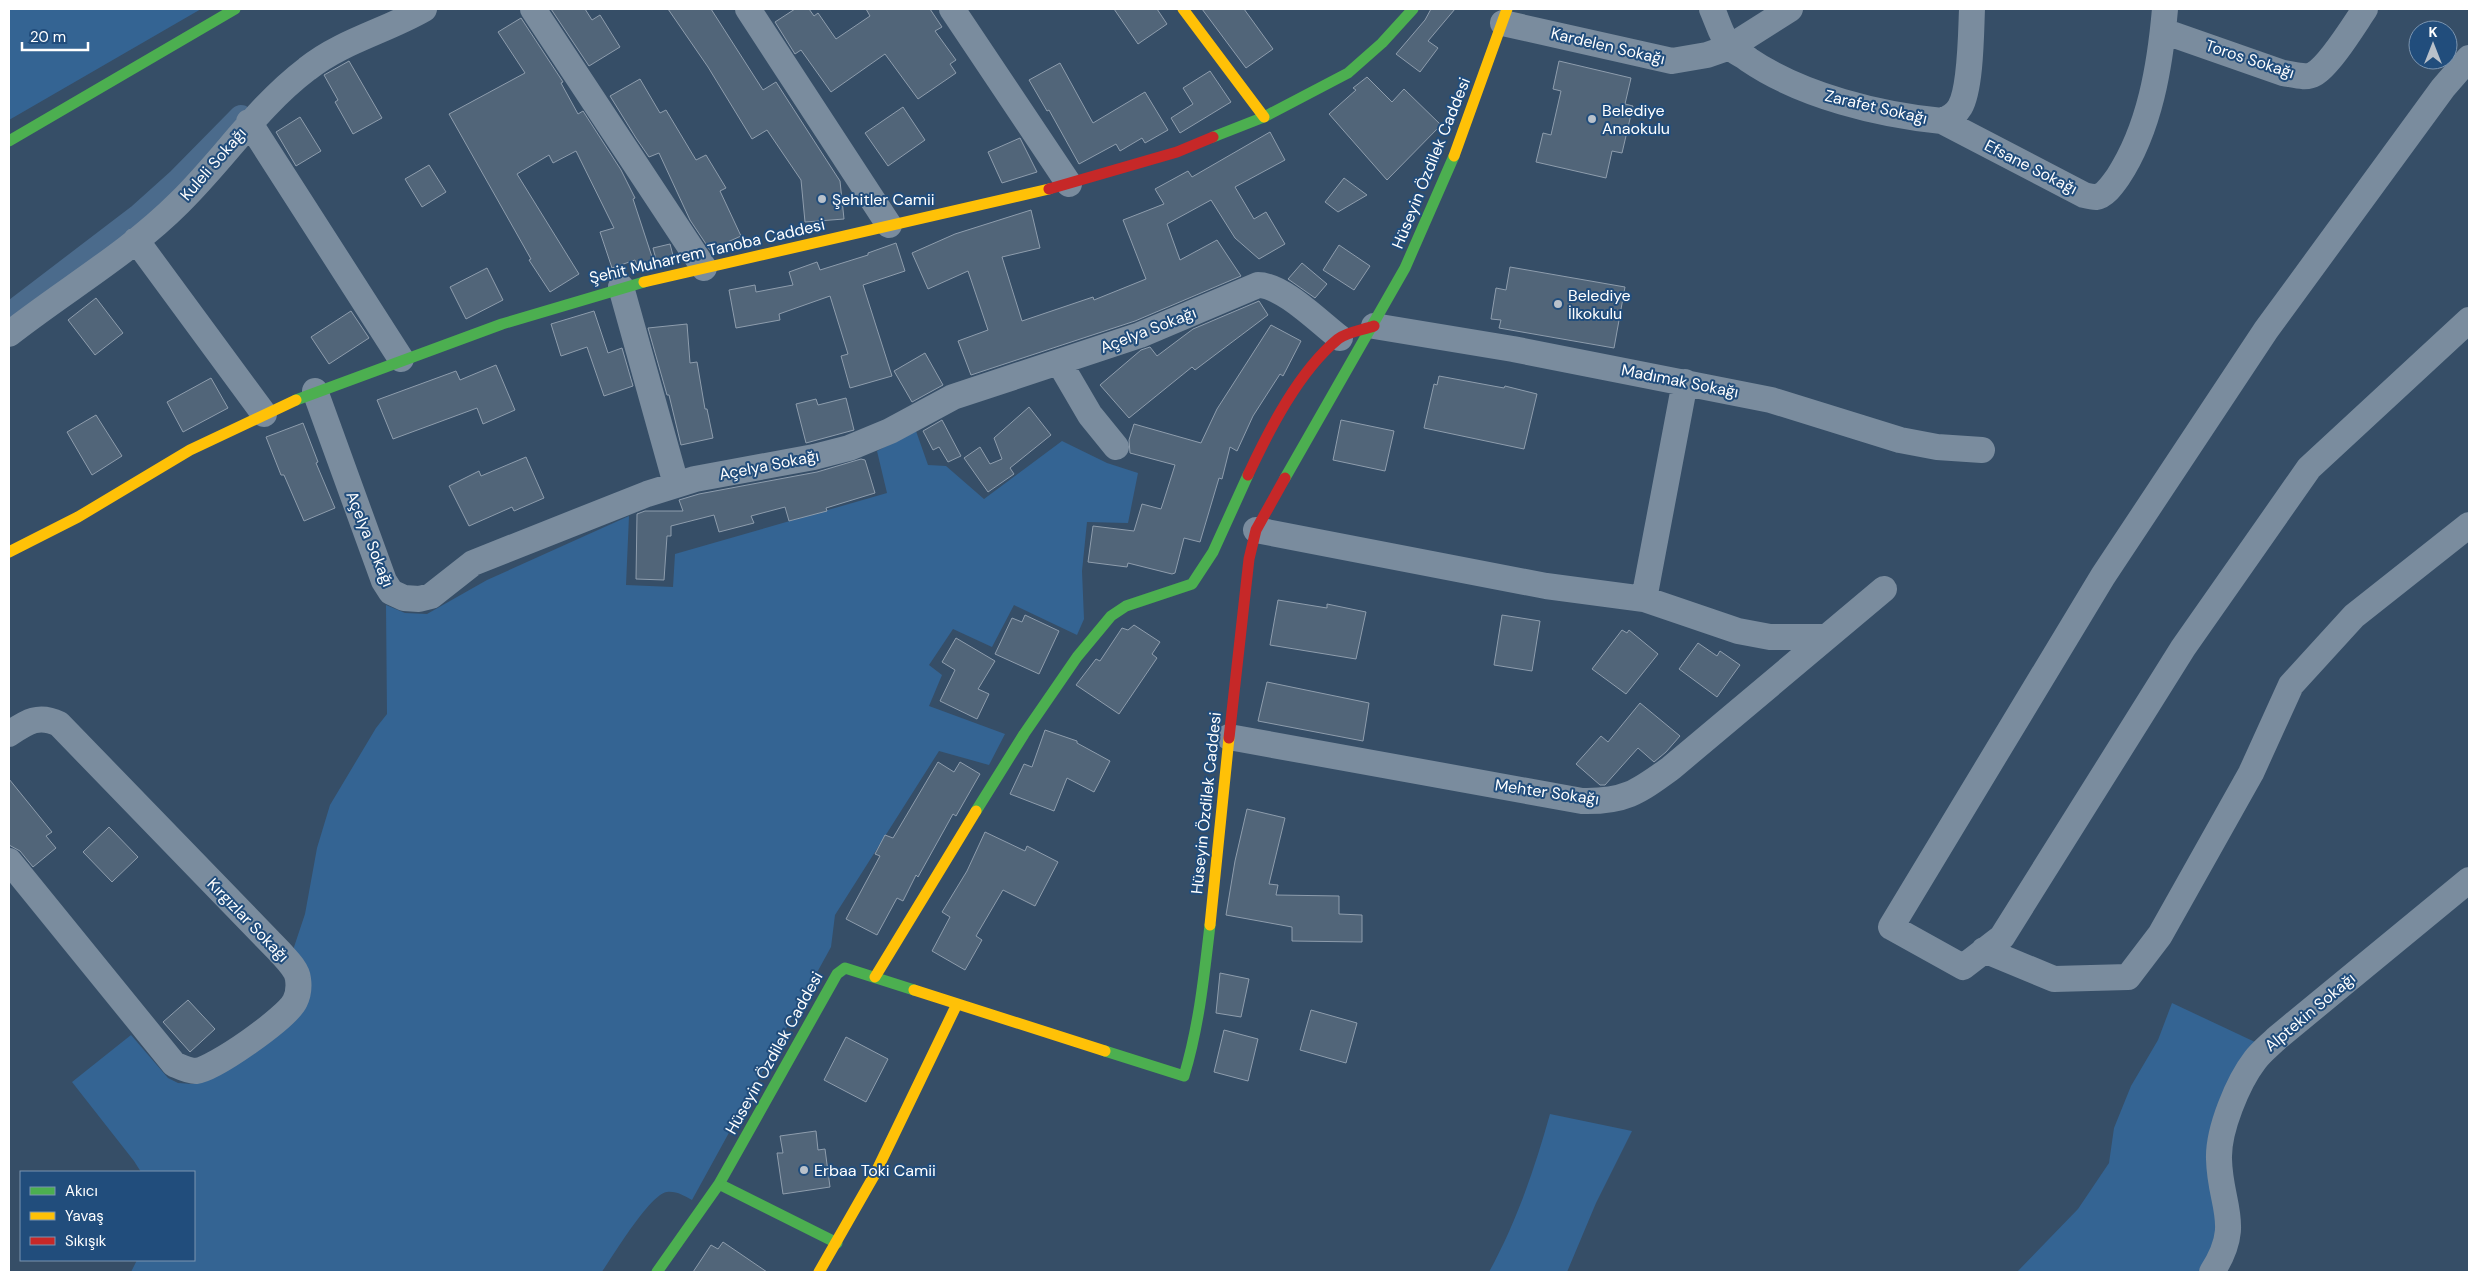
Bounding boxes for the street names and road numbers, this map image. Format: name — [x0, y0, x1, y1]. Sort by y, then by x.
street label: Kardelen Sokağı — [1549, 23, 1667, 69]
street label: Toros Sokağı — [2203, 35, 2297, 83]
street label: Hüseyin Özdilek Caddesi — [1387, 74, 1475, 252]
street label: Zarafet Sokağı — [1823, 85, 1929, 129]
street label: Kuleli Sokağı — [175, 123, 251, 205]
street label: Efsane Sokağı — [1981, 135, 2081, 199]
street label: Şehit Muharrem Tanoba Caddesi — [587, 214, 827, 288]
street label: Açelya Sokağı — [1097, 302, 1199, 358]
street label: Madımak Sokağı — [1620, 359, 1740, 403]
street label: Açelya Sokağı — [717, 445, 821, 485]
street label: Açelya Sokağı — [341, 488, 399, 590]
street label: Hüseyin Özdilek Caddesi — [1186, 711, 1226, 895]
street label: Mehter Sokağı — [1494, 774, 1600, 810]
street label: Kırgızlar Sokağı — [203, 874, 293, 966]
street label: Hüseyin Özdilek Caddesi — [721, 968, 827, 1138]
street label: Alptekin Sokağı — [2260, 968, 2360, 1056]

